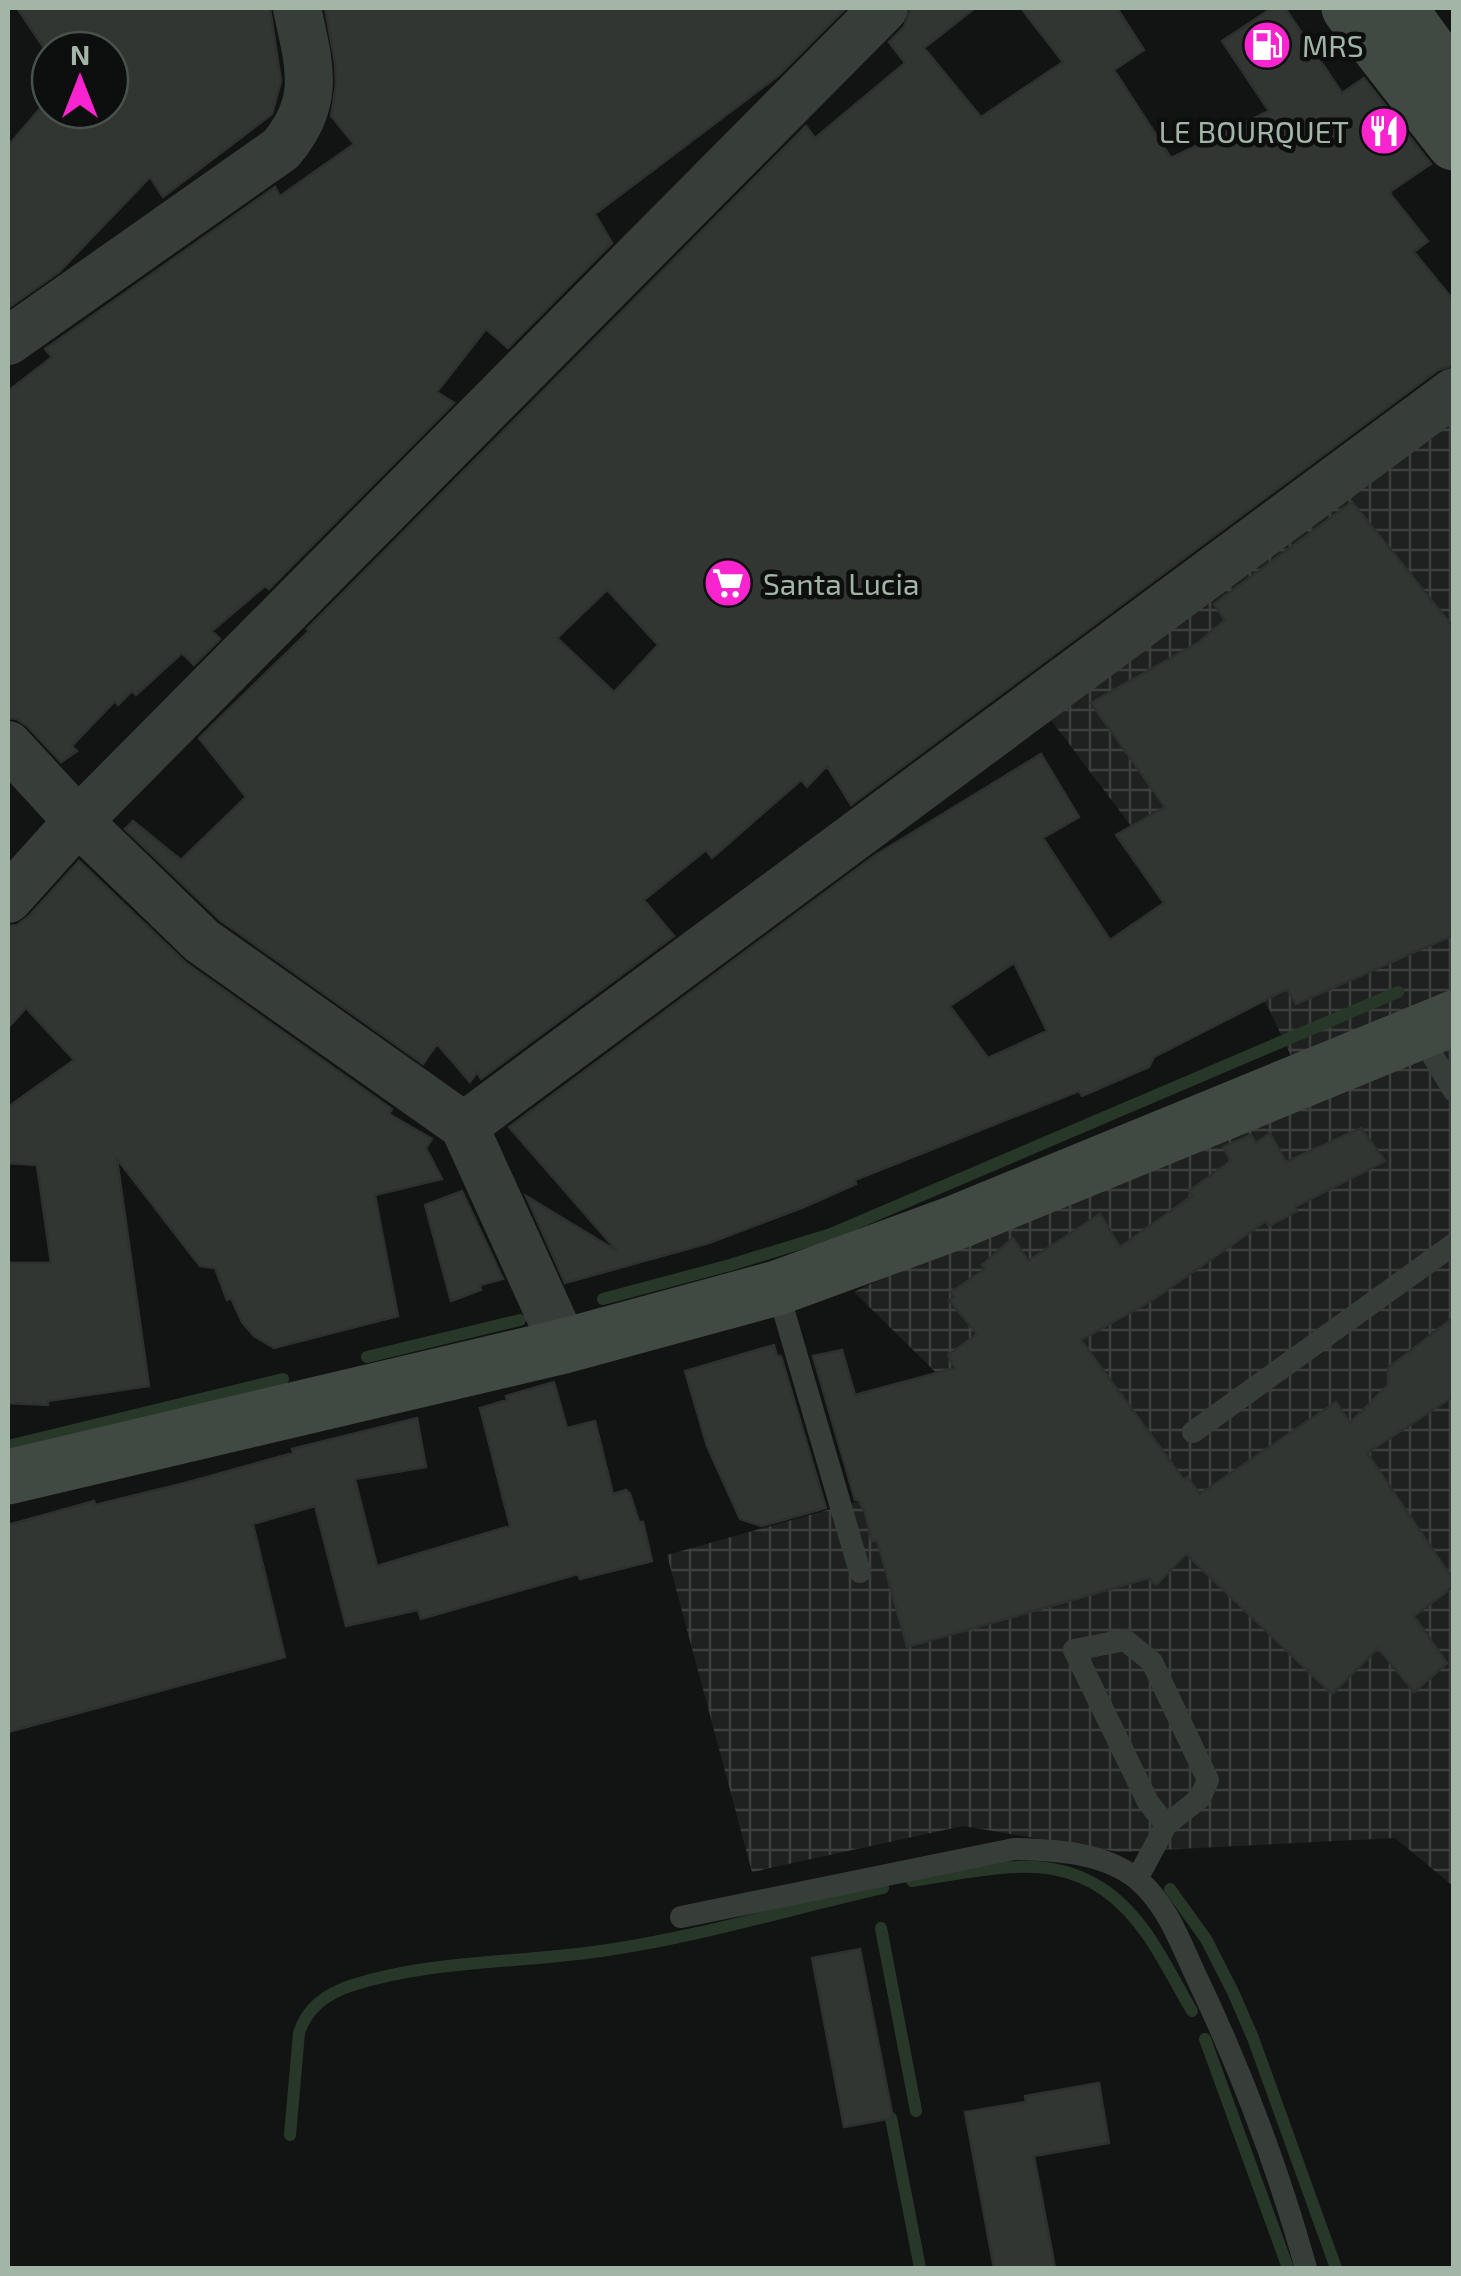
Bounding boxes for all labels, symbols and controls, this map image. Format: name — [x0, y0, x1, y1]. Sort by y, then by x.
fuel station icon: MRS — [1241, 19, 1293, 71]
place label: MRS — [1302, 27, 1364, 63]
north arrow — [30, 30, 130, 130]
text: N — [70, 37, 90, 71]
restaurant icon: LE BOURQUET — [1358, 105, 1410, 157]
place label: LE BOURQUET — [1159, 113, 1349, 149]
supermarket icon: Santa Lucia — [702, 557, 754, 609]
place label: Santa Lucia — [763, 565, 919, 601]

